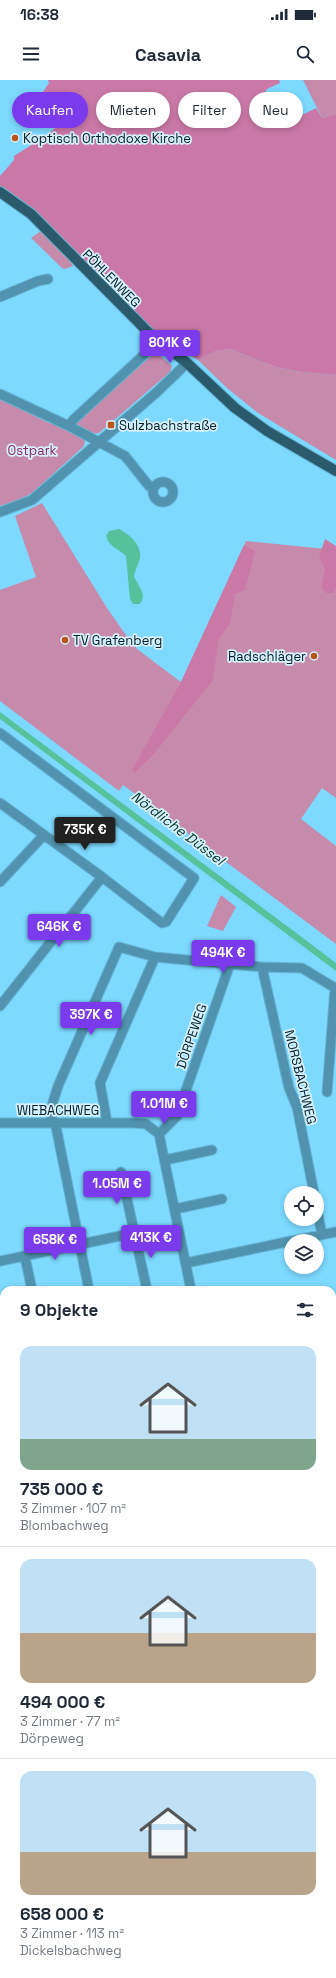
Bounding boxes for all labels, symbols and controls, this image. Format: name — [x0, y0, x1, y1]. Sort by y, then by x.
text: 16:38 — [20, 5, 59, 24]
icon: menu — [20, 43, 42, 65]
text: Casavia — [135, 43, 201, 66]
icon: search — [294, 43, 316, 65]
chip: Kaufen — [12, 92, 88, 128]
chip: Mieten — [96, 92, 170, 128]
chip: Filter — [178, 92, 241, 128]
chip: Neu — [249, 92, 303, 128]
place label: Koptisch Orthodoxe Kirche — [23, 130, 191, 147]
marker: Koptisch Orthodoxe Kirche — [10, 133, 20, 143]
street label: PÖHLENWEG — [79, 246, 144, 311]
pin: 801K € — [137, 330, 203, 364]
text: 801K € — [149, 334, 191, 351]
place label: Sulzbachstraße — [119, 417, 217, 434]
marker: Sulzbachstraße — [106, 420, 116, 430]
park label: Ostpark — [7, 442, 57, 459]
place label: TV Grafenberg — [73, 632, 162, 649]
marker: TV Grafenberg — [60, 635, 70, 645]
place label: Radschläger — [228, 648, 306, 665]
marker: Radschläger — [309, 651, 319, 661]
water label: Nördliche Düssel — [128, 787, 229, 870]
pin: 735K € — [52, 817, 118, 851]
text: 735K € — [63, 821, 107, 838]
pin: 646K € — [26, 914, 92, 948]
text: 646K € — [37, 918, 81, 935]
pin: 494K € — [190, 940, 256, 974]
text: 494K € — [201, 944, 245, 961]
street label: DÖRPEWEG — [172, 1001, 211, 1071]
pin: 397K € — [58, 1002, 124, 1036]
text: 397K € — [69, 1006, 113, 1023]
street label: MORSBACHWEG — [281, 1028, 320, 1126]
pin: 1.01M € — [127, 1091, 201, 1125]
text: 1.01M € — [140, 1095, 188, 1112]
street label: WIEBACHWEG — [17, 1102, 99, 1119]
pin: 1.05M € — [80, 1171, 154, 1205]
text: 1.05M € — [92, 1175, 142, 1192]
map controls — [284, 1186, 324, 1274]
button: locate — [284, 1186, 324, 1226]
pin: 413K € — [118, 1225, 184, 1259]
pin: 658K € — [22, 1227, 88, 1261]
text: 413K € — [130, 1229, 172, 1246]
text: 658K € — [33, 1231, 77, 1248]
button: layers — [284, 1234, 324, 1274]
text: 9 Objekte — [20, 1299, 98, 1321]
icon: filters — [294, 1299, 316, 1321]
icon: home — [132, 1372, 204, 1444]
text: 735 000 € — [20, 1478, 103, 1500]
text: 3 Zimmer · 107 m² — [20, 1500, 126, 1517]
text: Blombachweg — [20, 1517, 109, 1534]
icon: home — [132, 1585, 204, 1657]
text: 494 000 € — [20, 1691, 105, 1713]
text: 3 Zimmer · 77 m² — [20, 1713, 120, 1730]
text: Dörpeweg — [20, 1730, 84, 1747]
icon: home — [132, 1797, 204, 1869]
text: 658 000 € — [20, 1903, 104, 1925]
text: 3 Zimmer · 113 m² — [20, 1925, 124, 1942]
text: Dickelsbachweg — [20, 1942, 122, 1959]

